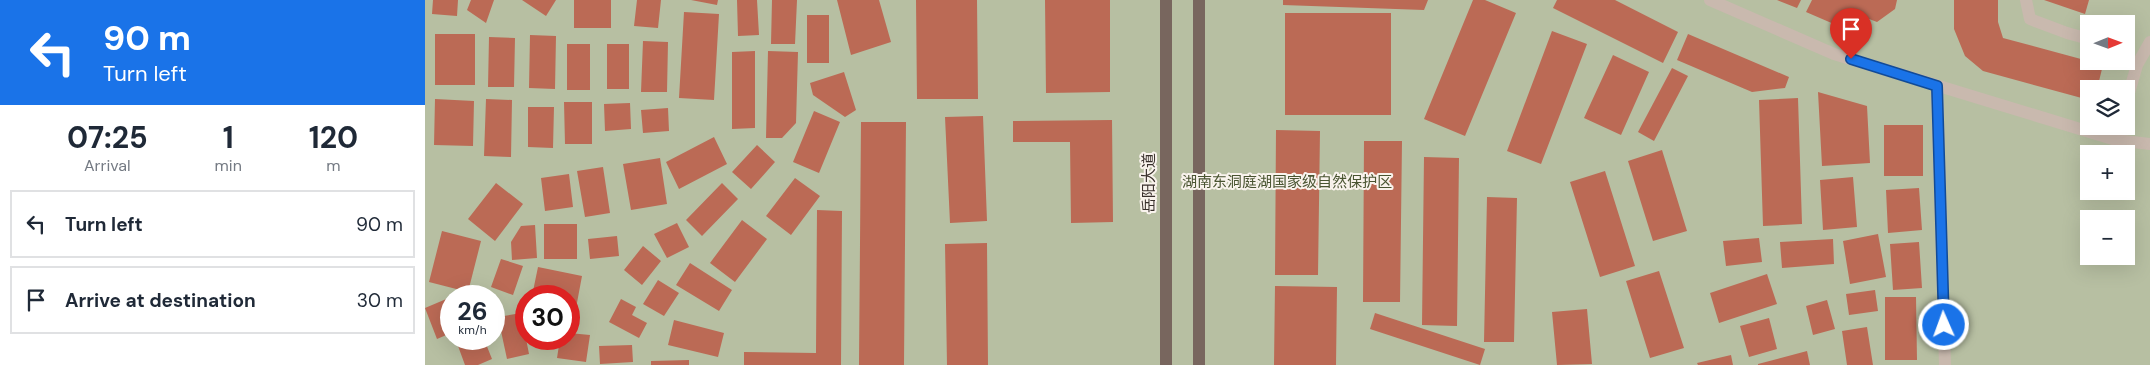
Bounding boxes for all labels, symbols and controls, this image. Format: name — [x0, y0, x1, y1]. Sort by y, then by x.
pin — [1830, 8, 1872, 59]
text: 90 m — [103, 15, 191, 61]
icon: arrive — [1837, 15, 1865, 43]
north arrow — [2080, 15, 2135, 70]
map controls — [2080, 15, 2135, 265]
icon: left — [20, 20, 85, 85]
text: Turn left — [103, 59, 187, 88]
button: layers — [2080, 80, 2135, 135]
text: 07:25 — [67, 118, 148, 157]
text: 1 — [223, 118, 234, 157]
text: 120 — [309, 118, 358, 157]
button: + — [2080, 145, 2135, 200]
street label: 岳阳大道 — [1139, 153, 1159, 213]
text: Arrival — [84, 155, 131, 176]
text: min — [215, 155, 242, 176]
text: m — [326, 155, 341, 176]
park label: 湖南东洞庭湖国家级自然保护区 — [1182, 172, 1392, 192]
icon: left — [22, 210, 50, 238]
button: − — [2080, 210, 2135, 265]
text: Turn left — [65, 212, 143, 237]
text: 90 m — [356, 212, 403, 237]
speed limit sign: 30 — [515, 285, 580, 350]
icon: arrive — [22, 286, 50, 314]
text: Arrive at destination — [65, 288, 256, 313]
text: 30 m — [357, 288, 403, 313]
text: 26 — [457, 295, 488, 328]
position arrow — [1917, 298, 1969, 350]
text: km/h — [458, 322, 487, 338]

